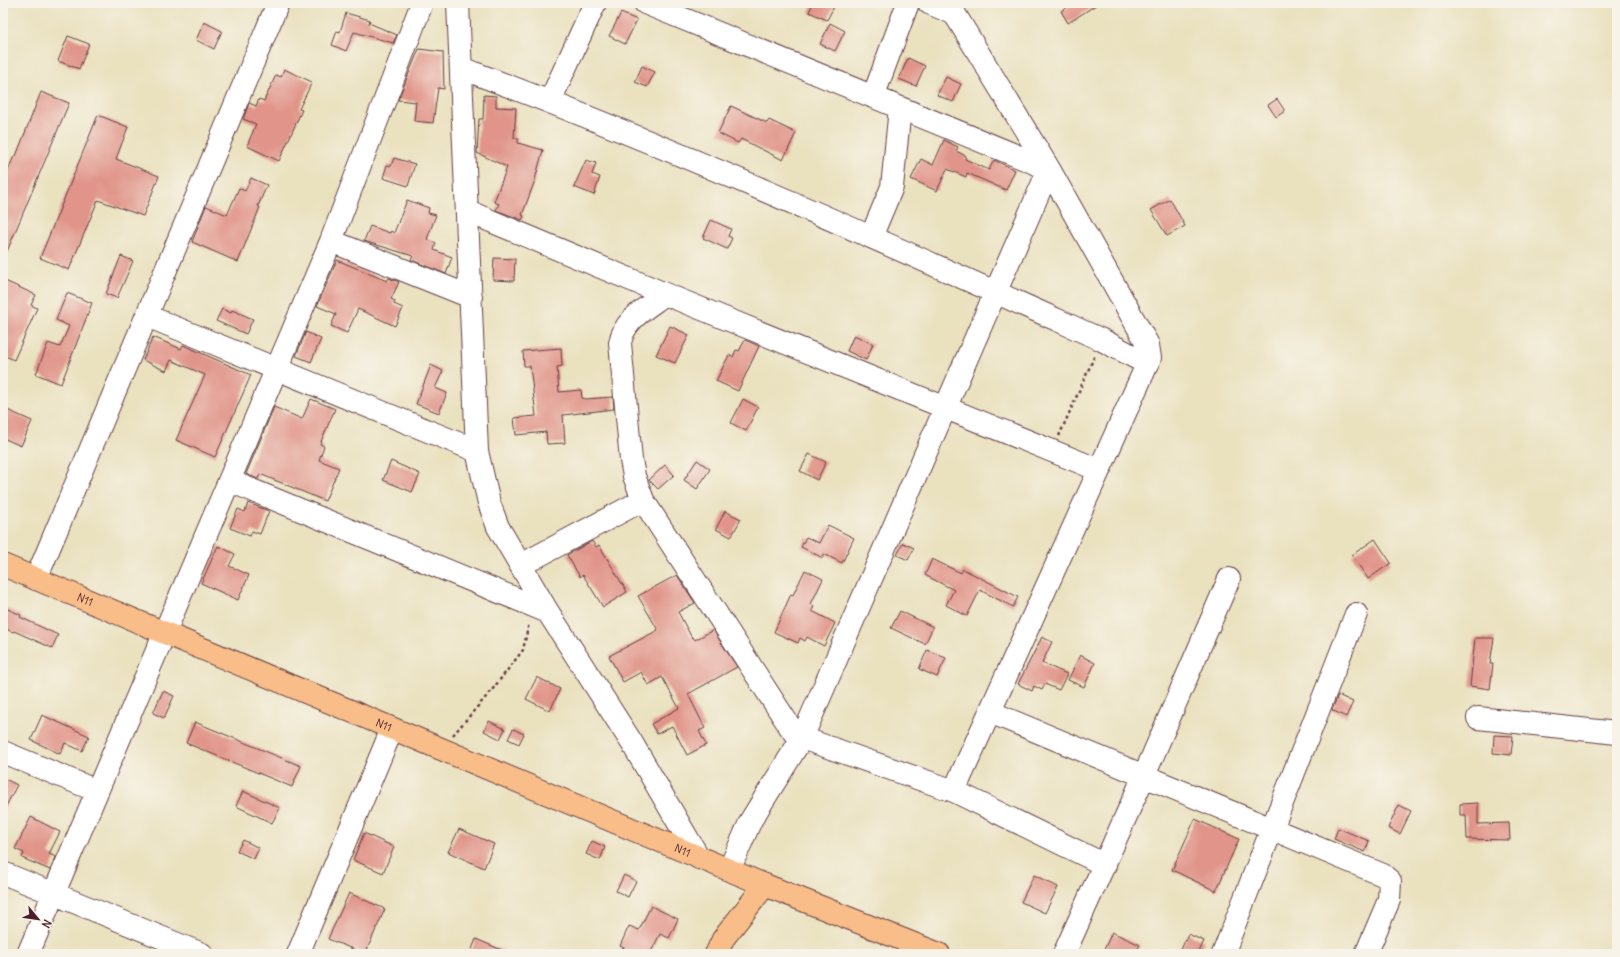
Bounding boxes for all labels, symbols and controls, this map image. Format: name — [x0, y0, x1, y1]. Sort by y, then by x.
street label: N11 — [75, 590, 95, 609]
street label: N11 — [374, 715, 394, 735]
street label: N11 — [672, 841, 693, 860]
north arrow — [18, 899, 58, 939]
text: N — [39, 917, 55, 931]

